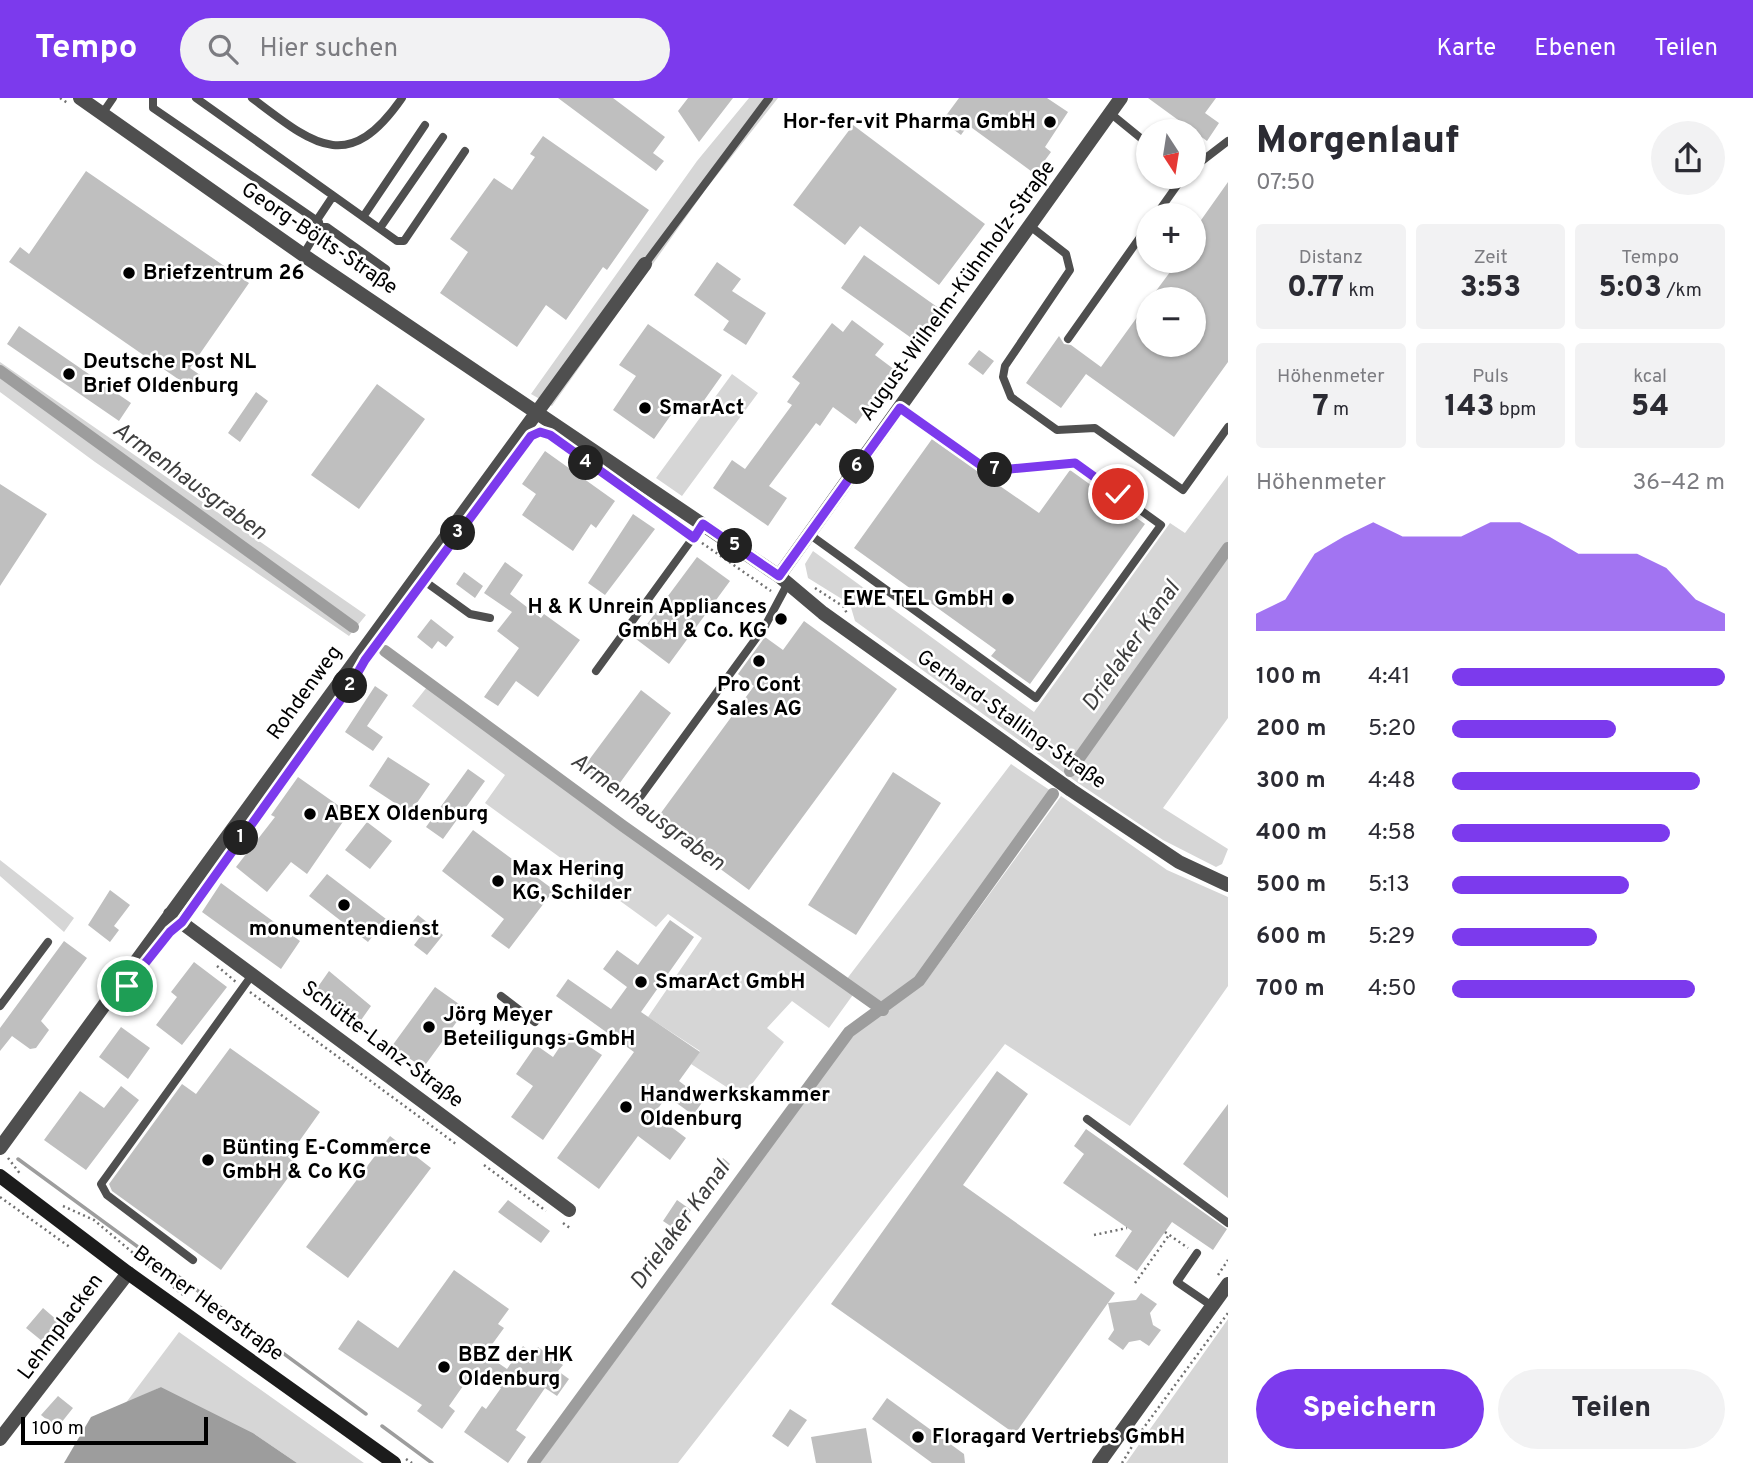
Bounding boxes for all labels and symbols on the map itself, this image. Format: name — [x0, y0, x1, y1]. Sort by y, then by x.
place label: Hor-fer-vit Pharma GmbH — [783, 109, 1036, 136]
marker: Hor-fer-vit Pharma GmbH — [1042, 114, 1058, 130]
north arrow — [1136, 119, 1206, 189]
street label: August-Wilhelm-Kühnholz-Straße — [854, 155, 1062, 427]
street label: Georg-Bölts-Straße — [236, 177, 402, 301]
place label: Briefzentrum 26 — [143, 260, 304, 287]
marker: Briefzentrum 26 — [121, 265, 137, 281]
place label: Deutsche Post NL Brief Oldenburg — [83, 349, 256, 400]
marker: Deutsche Post NL Brief Oldenburg — [61, 366, 77, 382]
place label: SmarAct — [659, 395, 744, 422]
marker: SmarAct — [637, 400, 653, 416]
water label: Armenhausgraben — [106, 416, 272, 548]
pin: 4 — [568, 446, 604, 480]
pin: 6 — [840, 450, 874, 484]
pin: 7 — [978, 452, 1012, 488]
pin — [1088, 464, 1148, 524]
pin: 3 — [440, 516, 476, 550]
pin: 5 — [718, 528, 752, 564]
water label: Drielaker Kanal — [1076, 575, 1188, 718]
place label: EWE TEL GmbH — [843, 586, 994, 613]
marker: EWE TEL GmbH — [1000, 591, 1016, 607]
place label: H & K Unrein Appliances GmbH & Co. KG — [527, 594, 767, 645]
marker: H & K Unrein Appliances GmbH & Co. KG — [773, 611, 789, 627]
street label: Rohdenweg — [262, 640, 348, 746]
street label: Gerhard-Stalling-Straße — [911, 644, 1111, 796]
marker: Pro Cont Sales AG — [751, 653, 767, 669]
pin: 2 — [332, 668, 368, 704]
place label: Pro Cont Sales AG — [716, 672, 802, 723]
water label: Armenhausgraben — [564, 747, 730, 879]
place label: ABEX Oldenburg — [324, 801, 489, 828]
marker: ABEX Oldenburg — [302, 806, 318, 822]
pin: 1 — [224, 820, 258, 856]
place label: Max Hering KG, Schilder — [512, 856, 632, 907]
marker: Max Hering KG, Schilder — [490, 873, 506, 889]
marker: monumentendienst — [336, 897, 352, 913]
place label: monumentendienst — [249, 916, 439, 943]
pin — [97, 956, 157, 1016]
place label: SmarAct GmbH — [655, 969, 805, 996]
marker: SmarAct GmbH — [633, 974, 649, 990]
street label: Schütte-Lanz-Straße — [296, 975, 468, 1115]
place label: Jörg Meyer Beteiligungs-GmbH — [443, 1002, 635, 1053]
marker: Jörg Meyer Beteiligungs-GmbH — [421, 1019, 437, 1035]
place label: Handwerkskammer Oldenburg — [640, 1082, 830, 1133]
marker: Handwerkskammer Oldenburg — [618, 1099, 634, 1115]
place label: Bünting E-Commerce GmbH & Co KG — [222, 1135, 431, 1186]
marker: Bünting E-Commerce GmbH & Co KG — [200, 1152, 216, 1168]
water label: Drielaker Kanal — [625, 1155, 738, 1296]
street label: Bremer Heerstraße — [127, 1240, 289, 1368]
street label: Lehmplacken — [12, 1268, 110, 1386]
place label: BBZ der HK Oldenburg — [458, 1342, 574, 1393]
marker: BBZ der HK Oldenburg — [436, 1359, 452, 1375]
scale bar — [21, 1414, 208, 1446]
place label: Floragard Vertriebs GmbH — [932, 1424, 1185, 1451]
marker: Floragard Vertriebs GmbH — [910, 1429, 926, 1445]

